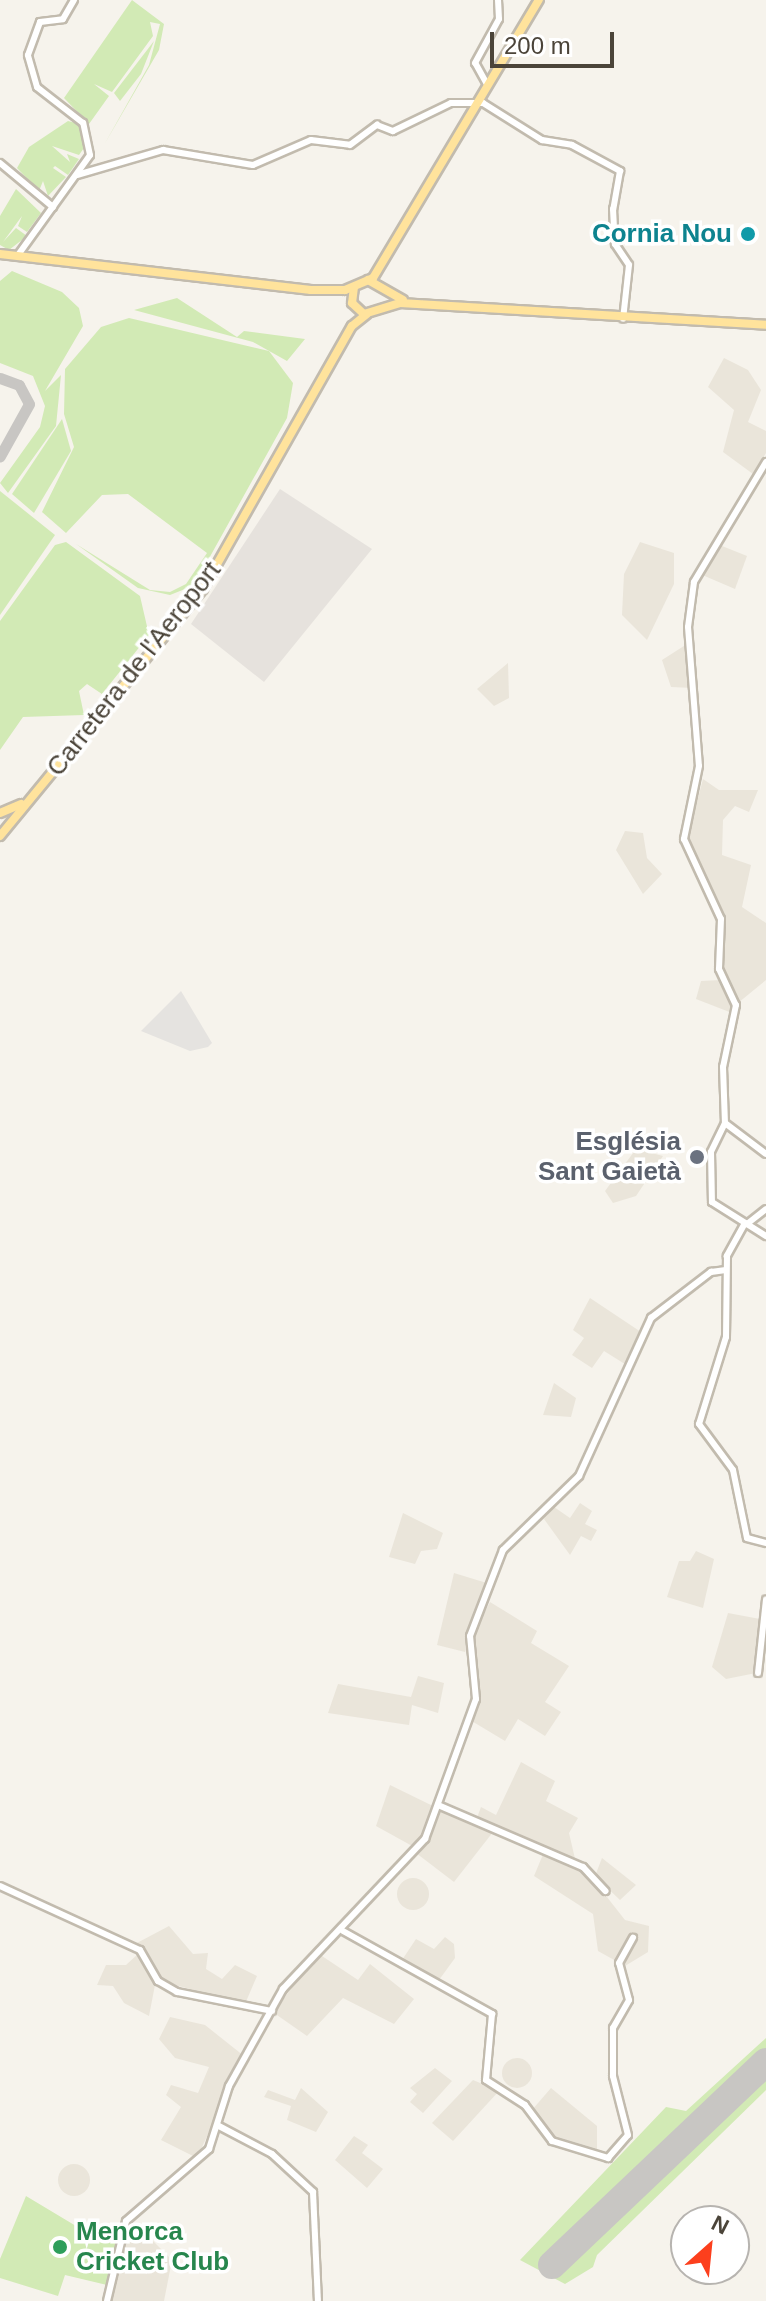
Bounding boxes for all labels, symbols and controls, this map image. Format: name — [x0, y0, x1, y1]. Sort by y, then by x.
scale bar — [494, 16, 618, 66]
text: 200 m — [504, 32, 571, 59]
place label: Cornia Nou — [592, 218, 732, 250]
marker: Cornia Nou — [739, 225, 757, 243]
street label: Carretera de l'Aeroport — [41, 556, 227, 782]
place label: Església Sant Gaietà — [538, 1126, 681, 1188]
marker: Església Sant Gaietà — [688, 1148, 706, 1166]
north arrow — [670, 2205, 750, 2285]
text: N — [707, 2210, 733, 2240]
place label: Menorca Cricket Club — [76, 2216, 229, 2278]
marker: Menorca Cricket Club — [51, 2238, 69, 2256]

